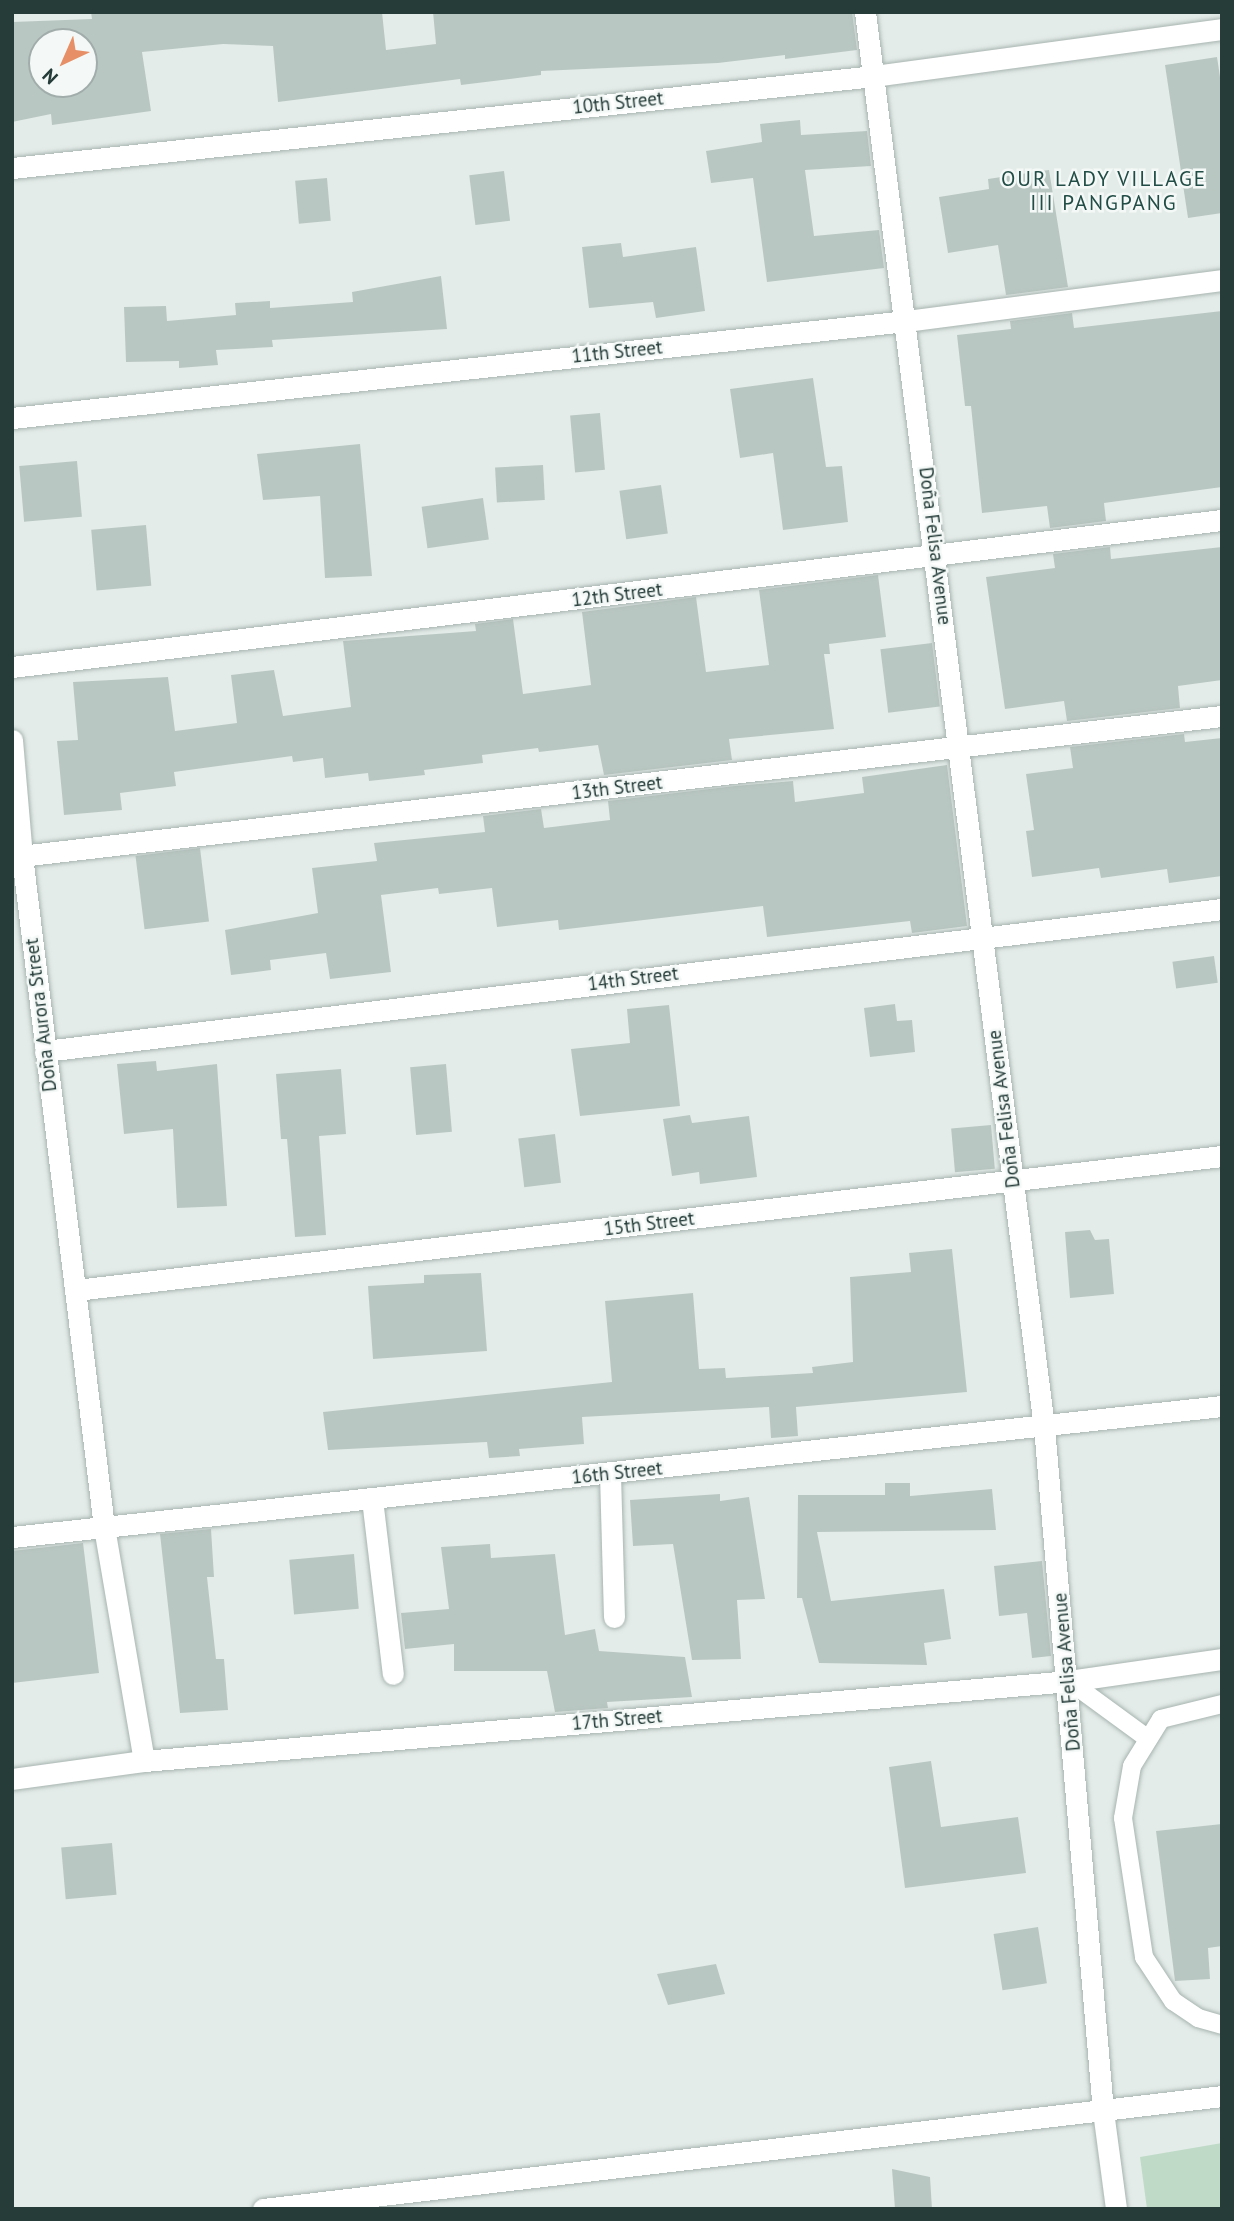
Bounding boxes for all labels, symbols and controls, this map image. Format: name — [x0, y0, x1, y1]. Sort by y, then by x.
north arrow — [28, 28, 98, 98]
text: N — [37, 64, 63, 90]
street label: 10th Street — [571, 87, 665, 119]
district label: OUR LADY VILLAGE III PANGPANG — [1002, 166, 1206, 216]
street label: 11th Street — [570, 336, 664, 368]
street label: Doña Felisa Avenue — [914, 465, 956, 627]
street label: 12th Street — [570, 578, 664, 612]
street label: 13th Street — [570, 771, 664, 805]
street label: Doña Aurora Street — [20, 937, 62, 1093]
street label: 14th Street — [586, 962, 680, 996]
street label: Doña Felisa Avenue — [983, 1028, 1025, 1190]
street label: 15th Street — [602, 1207, 696, 1241]
street label: 16th Street — [570, 1457, 664, 1489]
street label: Doña Felisa Avenue — [1049, 1592, 1085, 1752]
street label: 17th Street — [571, 1705, 663, 1735]

